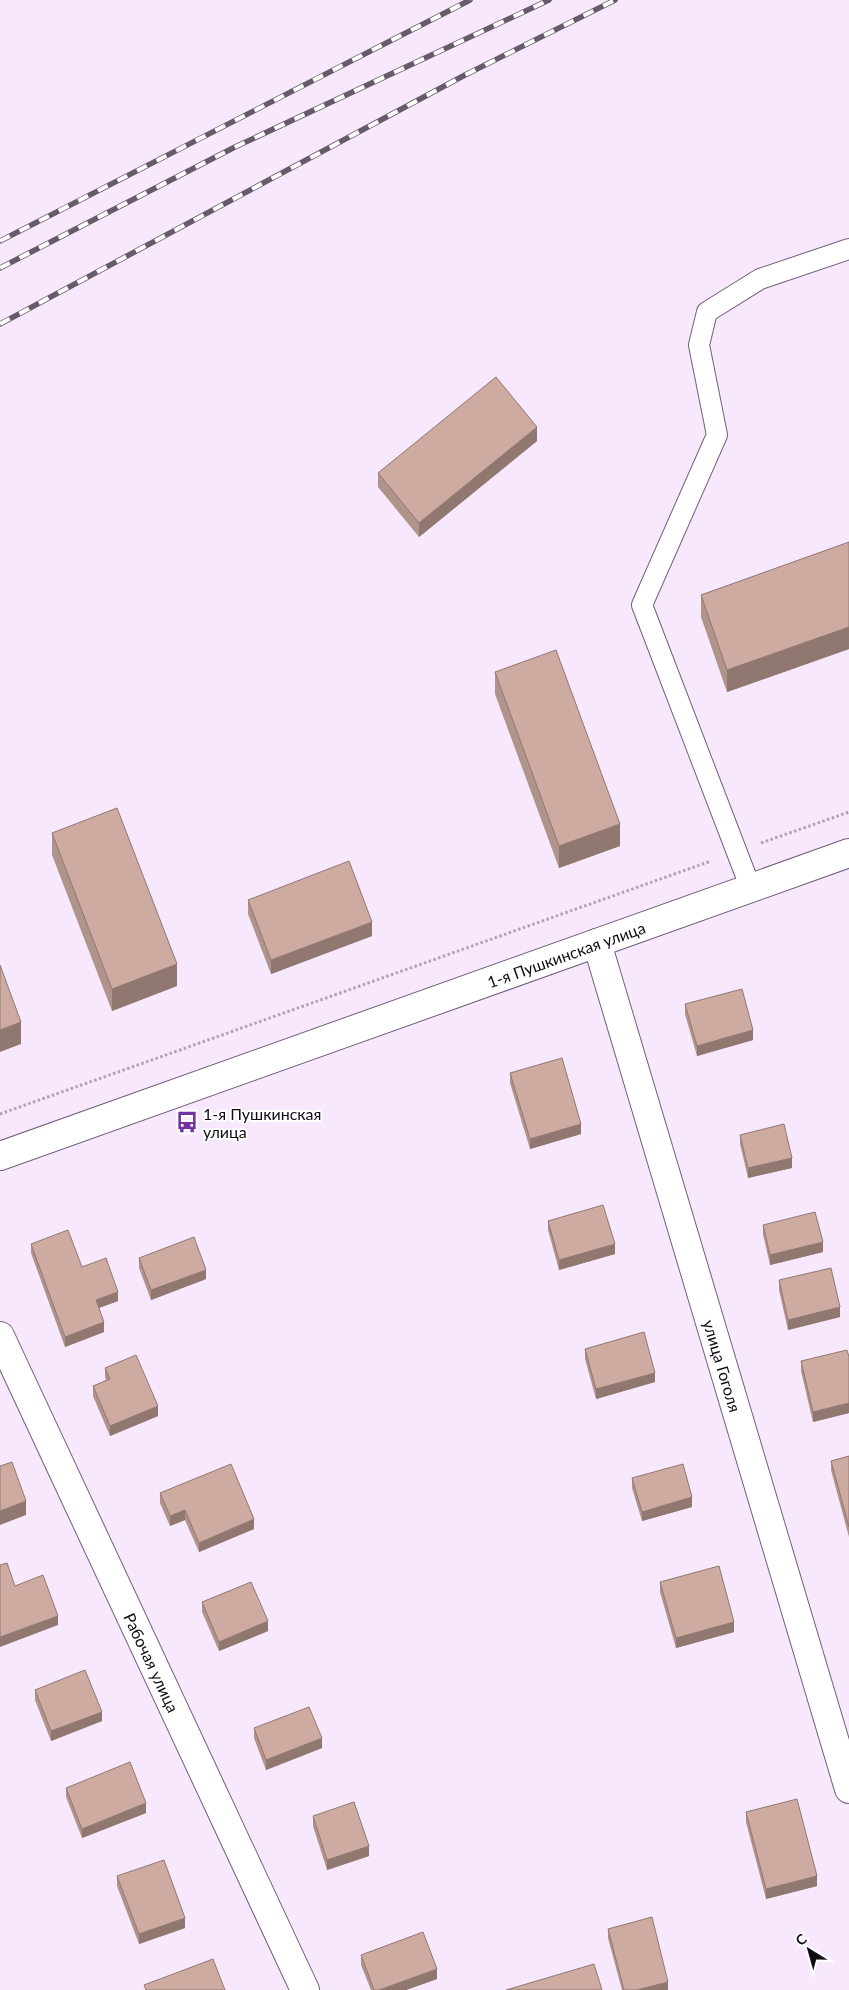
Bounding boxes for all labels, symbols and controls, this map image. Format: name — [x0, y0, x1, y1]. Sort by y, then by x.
street label: 1-я Пушкинская улица — [484, 917, 648, 991]
place label: 1-я Пушкинская улица — [203, 1104, 321, 1141]
bus stop icon: 1-я Пушкинская улица — [174, 1109, 200, 1135]
street label: улица Гоголя — [700, 1317, 746, 1414]
street label: Рабочая улица — [121, 1609, 184, 1715]
north arrow — [784, 1925, 834, 1975]
text: С — [792, 1929, 810, 1949]

